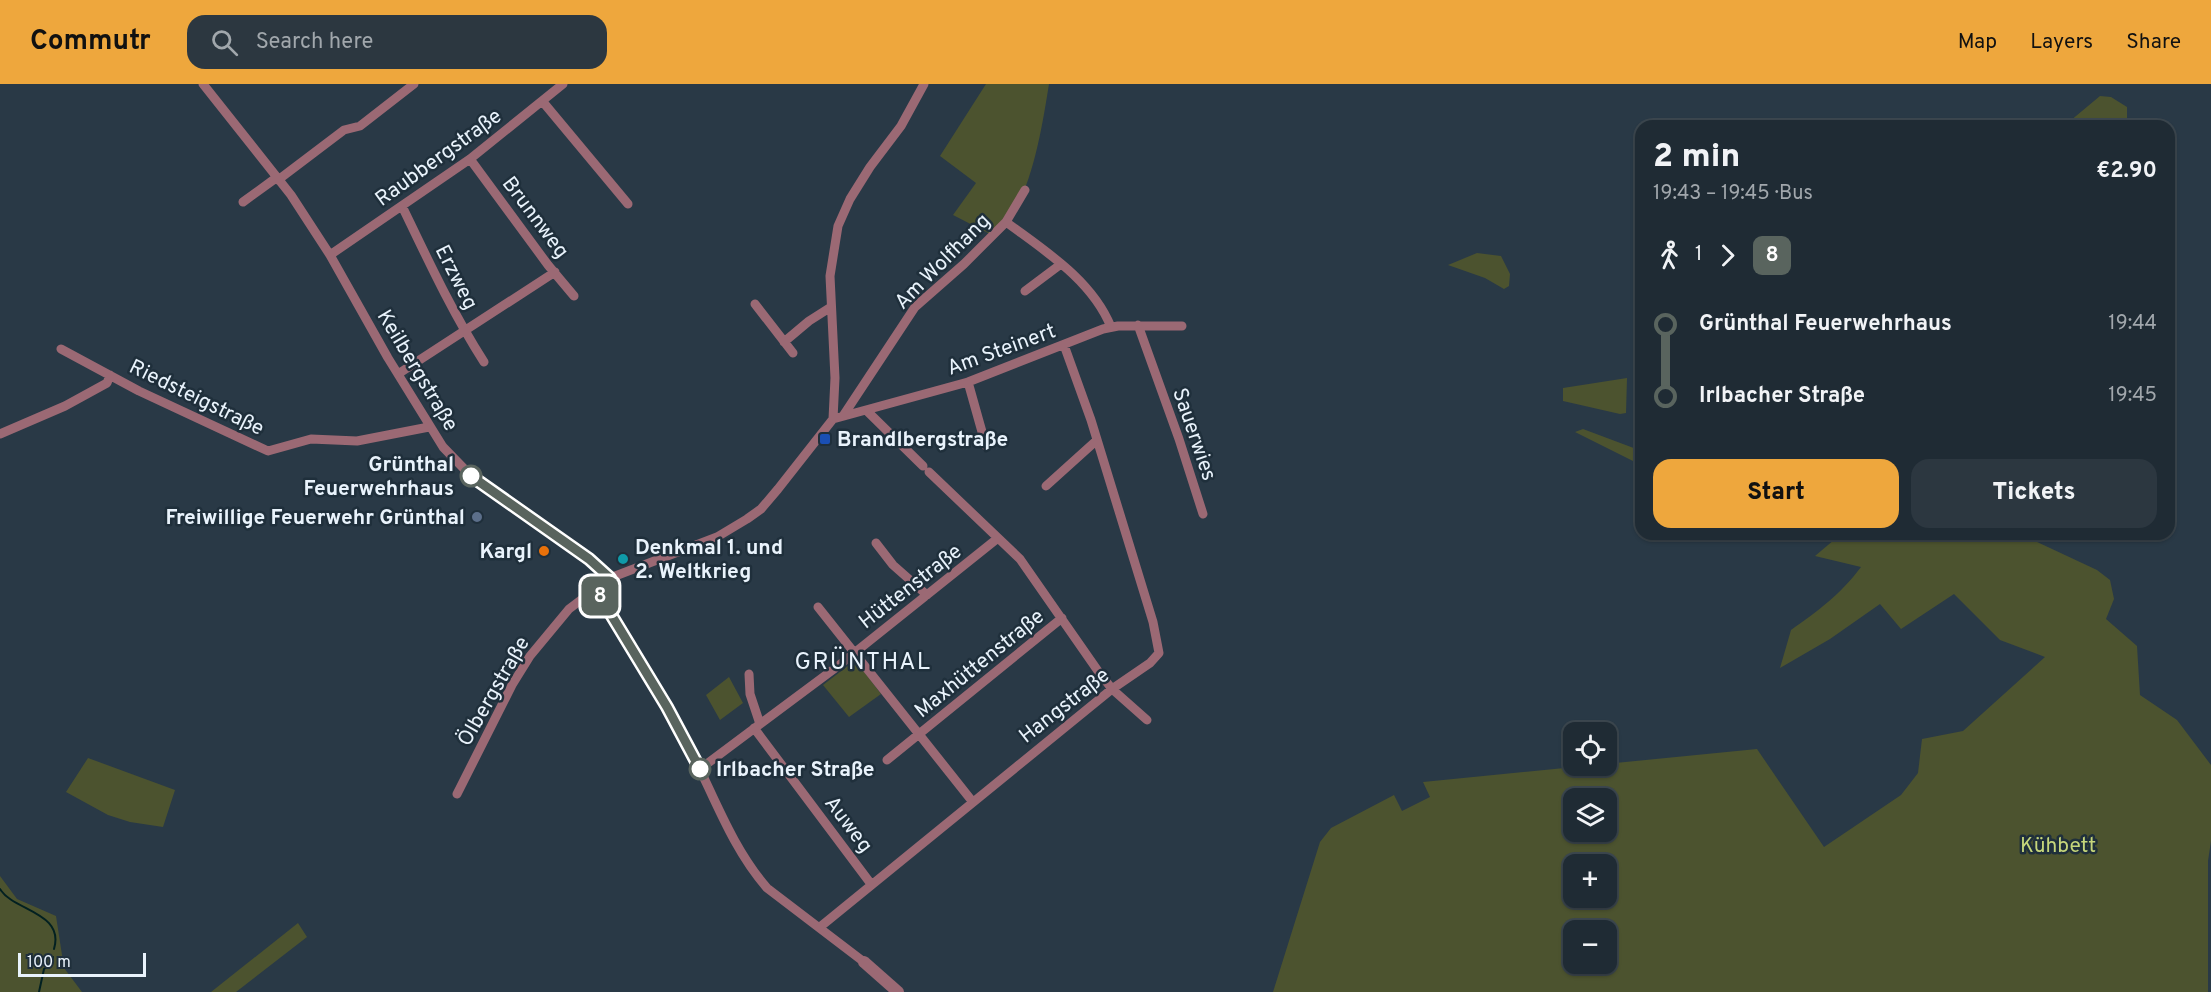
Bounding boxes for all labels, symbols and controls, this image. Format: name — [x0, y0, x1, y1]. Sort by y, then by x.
search box — [187, 15, 607, 69]
text: Commutr — [30, 24, 151, 60]
icon: search — [208, 26, 241, 59]
text: Search here — [256, 29, 373, 56]
text: Map — [1958, 29, 1997, 56]
text: Layers — [2030, 29, 2093, 56]
text: Share — [2126, 29, 2181, 56]
street label: Raubbergstraße — [370, 103, 507, 213]
text: 2 min — [1653, 137, 1740, 179]
text: €2.90 — [2096, 158, 2157, 185]
street label: Brunnweg — [495, 172, 574, 264]
text: 19:43 – 19:45 · Bus — [1653, 181, 1813, 207]
street label: Am Wolfhang — [889, 208, 997, 316]
icon: walk — [1653, 239, 1686, 272]
icon: forward — [1711, 239, 1744, 272]
street label: Erzweg — [428, 241, 483, 315]
text: 1 — [1695, 242, 1702, 268]
text: 8 — [1765, 242, 1779, 269]
street label: Keilbergstraße — [370, 305, 464, 436]
text: Grünthal Feuerwehrhaus — [1699, 311, 1952, 338]
text: 19:44 — [2108, 311, 2157, 337]
street label: Am Steinert — [943, 318, 1060, 383]
street label: Riedsteigstraße — [124, 354, 268, 443]
text: Irlbacher Straße — [1699, 383, 1865, 410]
text: 19:45 — [2108, 383, 2157, 409]
street label: Sauerwies — [1165, 385, 1222, 484]
place label: Brandlbergstraße — [837, 427, 1008, 454]
marker: Brandlbergstraße — [818, 432, 832, 446]
place label: Grünthal Feuerwehrhaus — [304, 452, 454, 503]
button: Start — [1653, 459, 1899, 528]
button: Tickets — [1911, 459, 2157, 528]
marker: Grünthal Feuerwehrhaus — [460, 465, 482, 487]
place label: Freiwillige Feuerwehr Grünthal — [165, 505, 465, 532]
marker: Freiwillige Feuerwehr Grünthal — [470, 510, 484, 524]
place label: Denkmal 1. und 2. Weltkrieg — [635, 535, 783, 586]
street label: Hüttenstraße — [854, 538, 968, 636]
place label: Kargl — [479, 539, 532, 566]
marker: Kargl — [537, 544, 551, 558]
marker: Denkmal 1. und 2. Weltkrieg — [616, 552, 630, 566]
line badge: 8 — [580, 576, 620, 616]
text: 8 — [593, 583, 607, 610]
street label: Maxhüttenstraße — [910, 604, 1050, 725]
street label: Ölbergstraße — [452, 632, 537, 751]
district label: GRÜNTHAL — [794, 646, 932, 678]
street label: Hangstraße — [1014, 662, 1116, 750]
map controls — [1563, 722, 1617, 974]
button: locate — [1563, 722, 1617, 776]
place label: Irlbacher Straße — [716, 757, 875, 784]
marker: Irlbacher Straße — [689, 758, 711, 780]
button: layers — [1563, 788, 1617, 842]
street label: Auweg — [818, 791, 878, 859]
park label: Kühbett — [2020, 833, 2096, 860]
button: + — [1563, 854, 1617, 908]
button: − — [1563, 920, 1617, 974]
scale bar — [18, 950, 146, 978]
text: 100 m — [27, 953, 71, 973]

